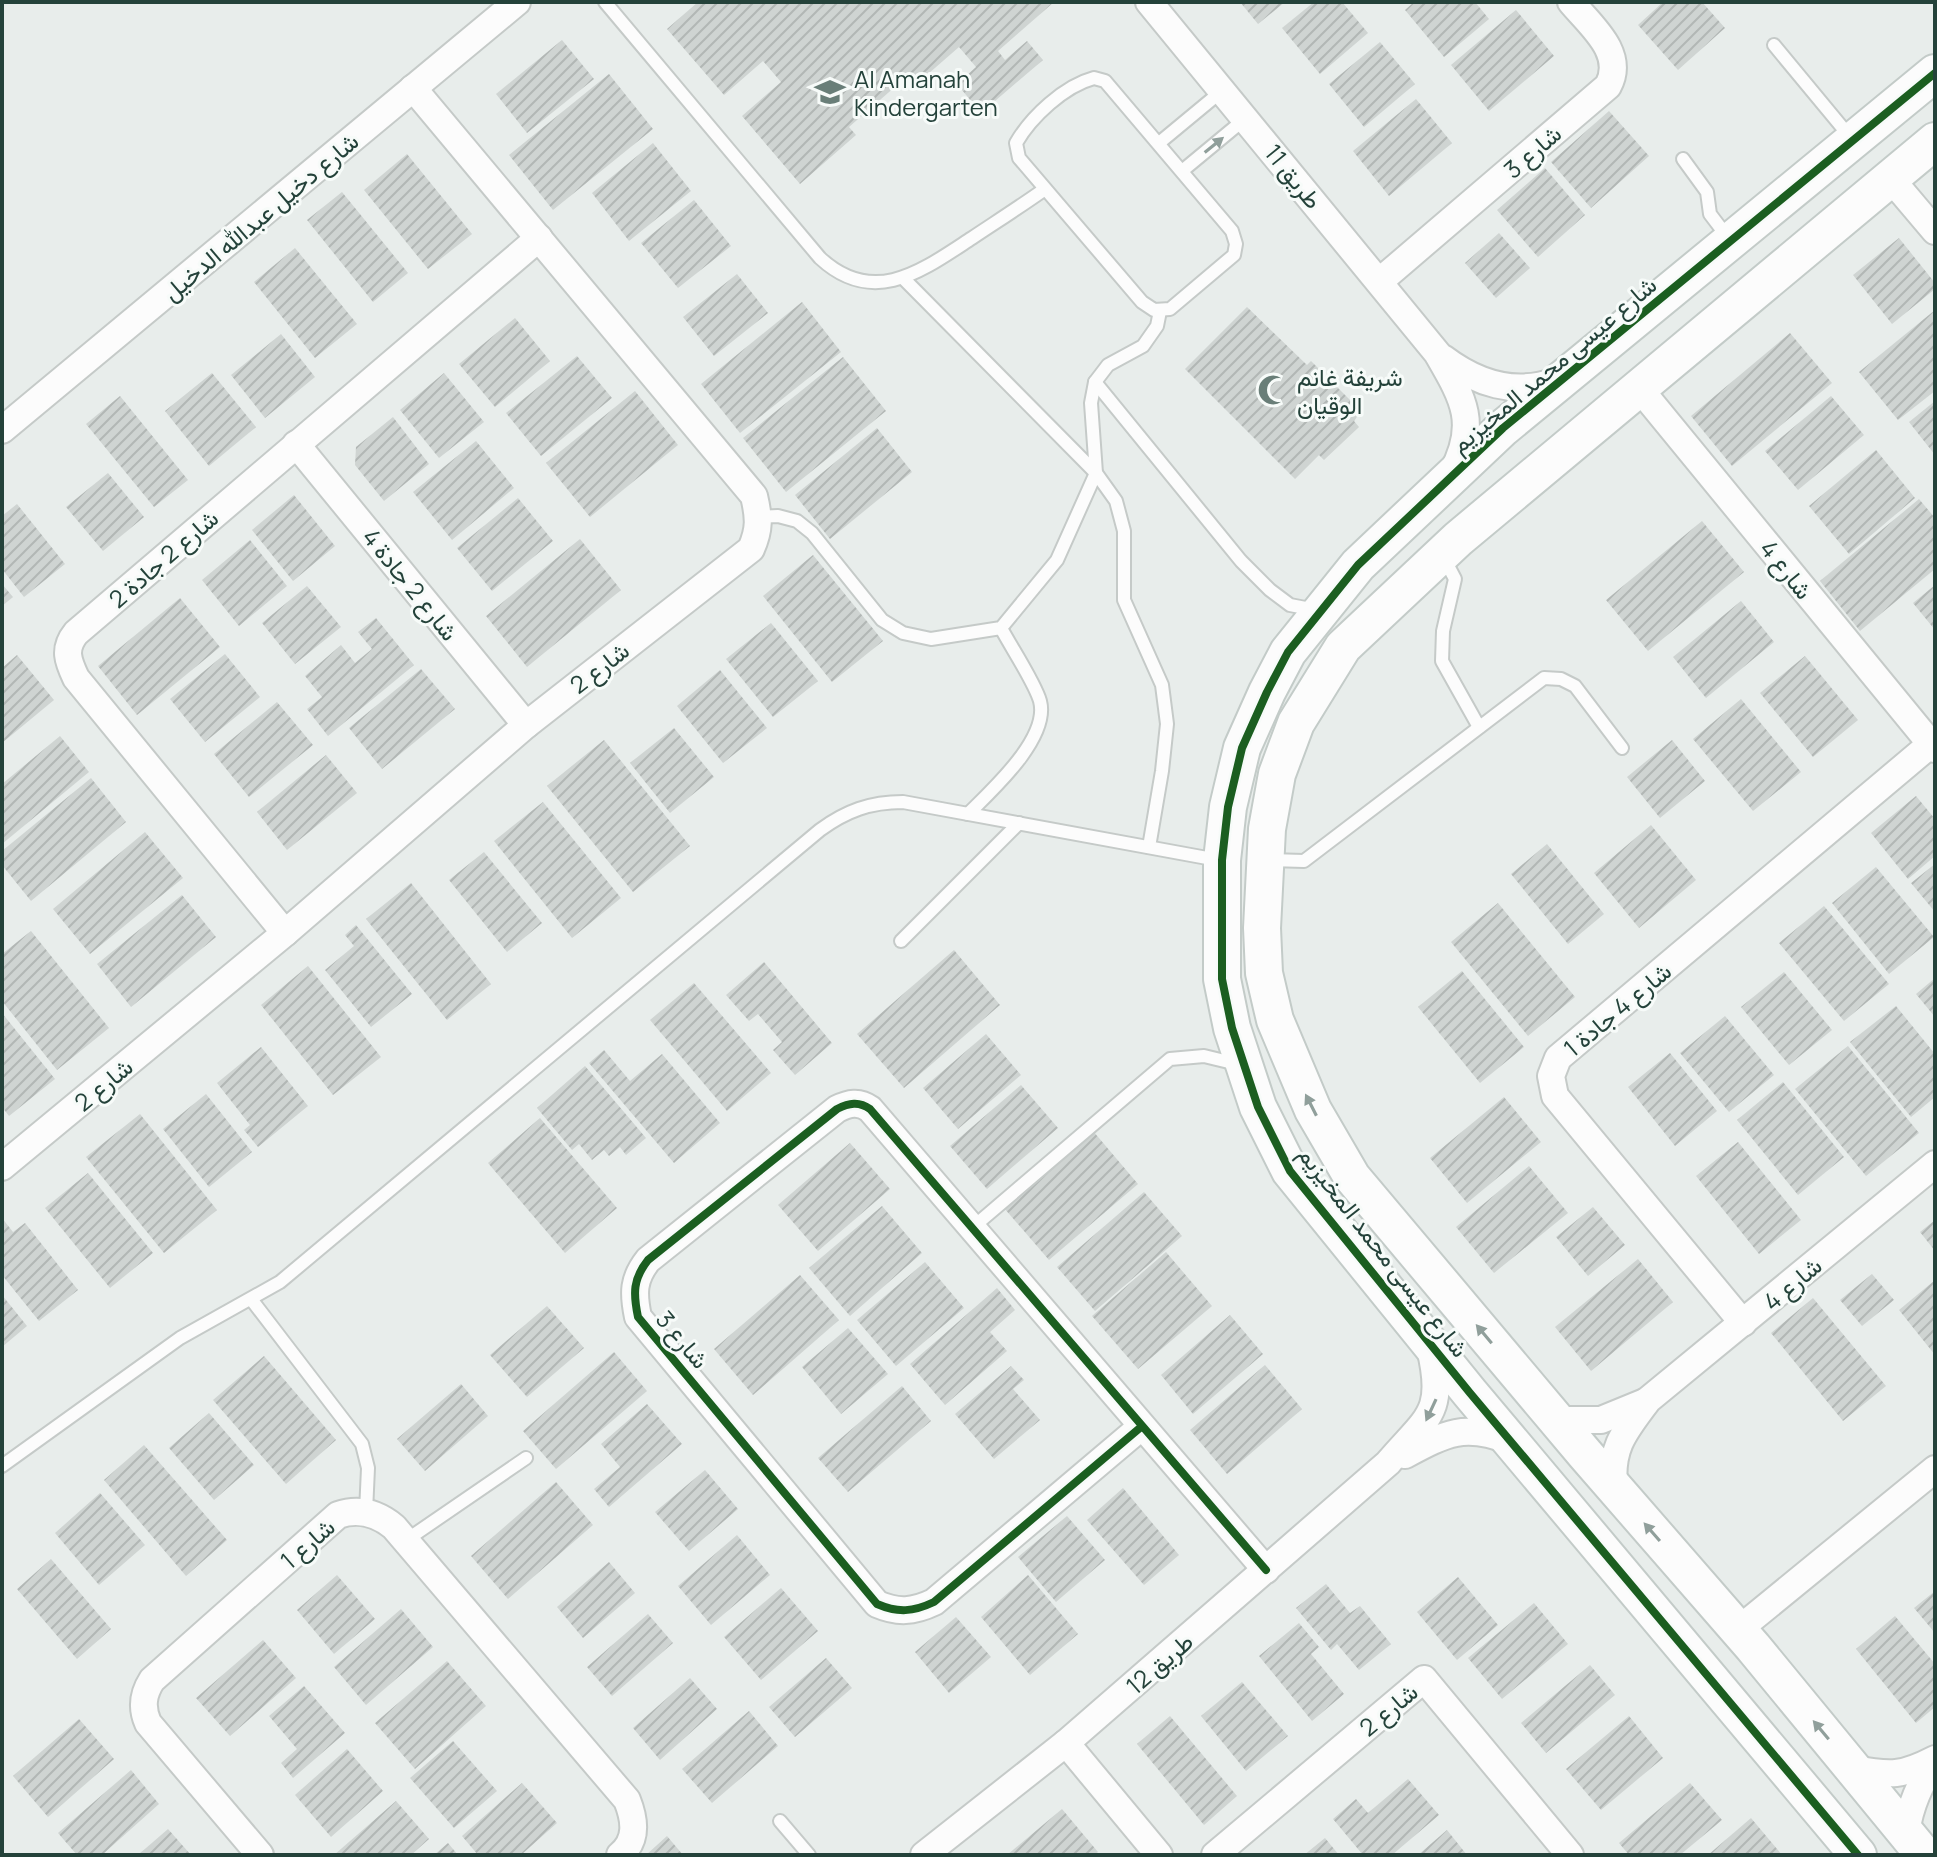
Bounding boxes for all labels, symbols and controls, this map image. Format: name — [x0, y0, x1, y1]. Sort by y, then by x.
place label: Al Amanah Kindergarten — [854, 62, 998, 123]
school or university icon: Al Amanah Kindergarten — [813, 75, 847, 109]
street label: شارع 3 — [1496, 117, 1569, 186]
street label: شارع دخيل عبدالله الدخيل — [155, 124, 366, 309]
one-way arrow — [1204, 137, 1224, 154]
street label: طريق 11 — [1258, 137, 1330, 215]
street label: شارع عيسى محمد المخيزيم — [1443, 268, 1664, 461]
place label: شريفة غانم الوقيان — [1297, 360, 1403, 421]
mosque icon: شريفة غانم الوقيان — [1256, 373, 1290, 407]
street label: شارع 2 جادة 2 — [101, 501, 225, 616]
street label: شارع 2 جادة 4 — [355, 521, 466, 648]
street label: شارع 4 — [1752, 532, 1821, 606]
street label: شارع 2 — [563, 633, 636, 701]
street label: شارع 4 جادة 1 — [1556, 954, 1679, 1065]
street label: شارع 2 — [67, 1050, 140, 1119]
one-way arrow — [1304, 1094, 1318, 1117]
street label: شارع عيسى محمد المخيزيم — [1290, 1139, 1477, 1364]
street label: شارع 4 — [1756, 1249, 1829, 1318]
street label: شارع 3 — [648, 1303, 717, 1376]
one-way arrow — [1476, 1324, 1493, 1344]
one-way arrow — [1424, 1398, 1438, 1421]
street label: شارع 1 — [273, 1510, 342, 1577]
one-way arrow — [1644, 1523, 1661, 1543]
street label: طريق 12 — [1118, 1625, 1200, 1701]
street label: شارع 2 — [1352, 1675, 1425, 1744]
one-way arrow — [1813, 1719, 1830, 1740]

